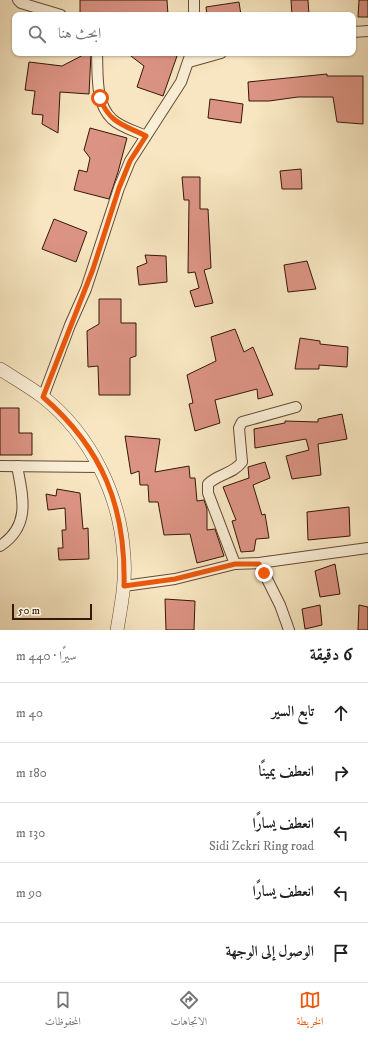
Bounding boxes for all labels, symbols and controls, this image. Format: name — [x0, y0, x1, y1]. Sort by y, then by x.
search box — [12, 12, 356, 56]
icon: search — [26, 23, 48, 45]
text: ابحث هنا — [58, 24, 101, 43]
route start — [91, 89, 109, 107]
route end — [255, 564, 273, 582]
scale bar — [12, 602, 92, 621]
text: 50 m — [18, 604, 40, 618]
text: 6 دقيقة — [310, 644, 352, 666]
text: سيرًا · 440 m — [16, 648, 77, 664]
text: تابع السير — [272, 702, 314, 721]
icon: ahead — [330, 702, 352, 724]
text: 40 m — [16, 705, 43, 721]
text: انعطف يمينًا — [259, 762, 314, 781]
icon: right — [330, 762, 352, 784]
text: 180 m — [16, 765, 47, 781]
text: انعطف يسارًا — [253, 814, 314, 833]
icon: left — [330, 822, 352, 844]
text: 130 m — [16, 825, 45, 841]
text: Sidi Zekri Ring road — [209, 838, 314, 854]
text: انعطف يسارًا — [253, 882, 314, 901]
icon: left — [330, 882, 352, 904]
text: 90 m — [16, 885, 42, 901]
text: الوصول إلى الوجهة — [225, 942, 314, 961]
icon: arrive — [330, 942, 352, 964]
tab: المحفوظات — [45, 989, 81, 1032]
tab: الاتجاهات — [170, 989, 207, 1032]
tab: الخريطة — [297, 989, 323, 1032]

